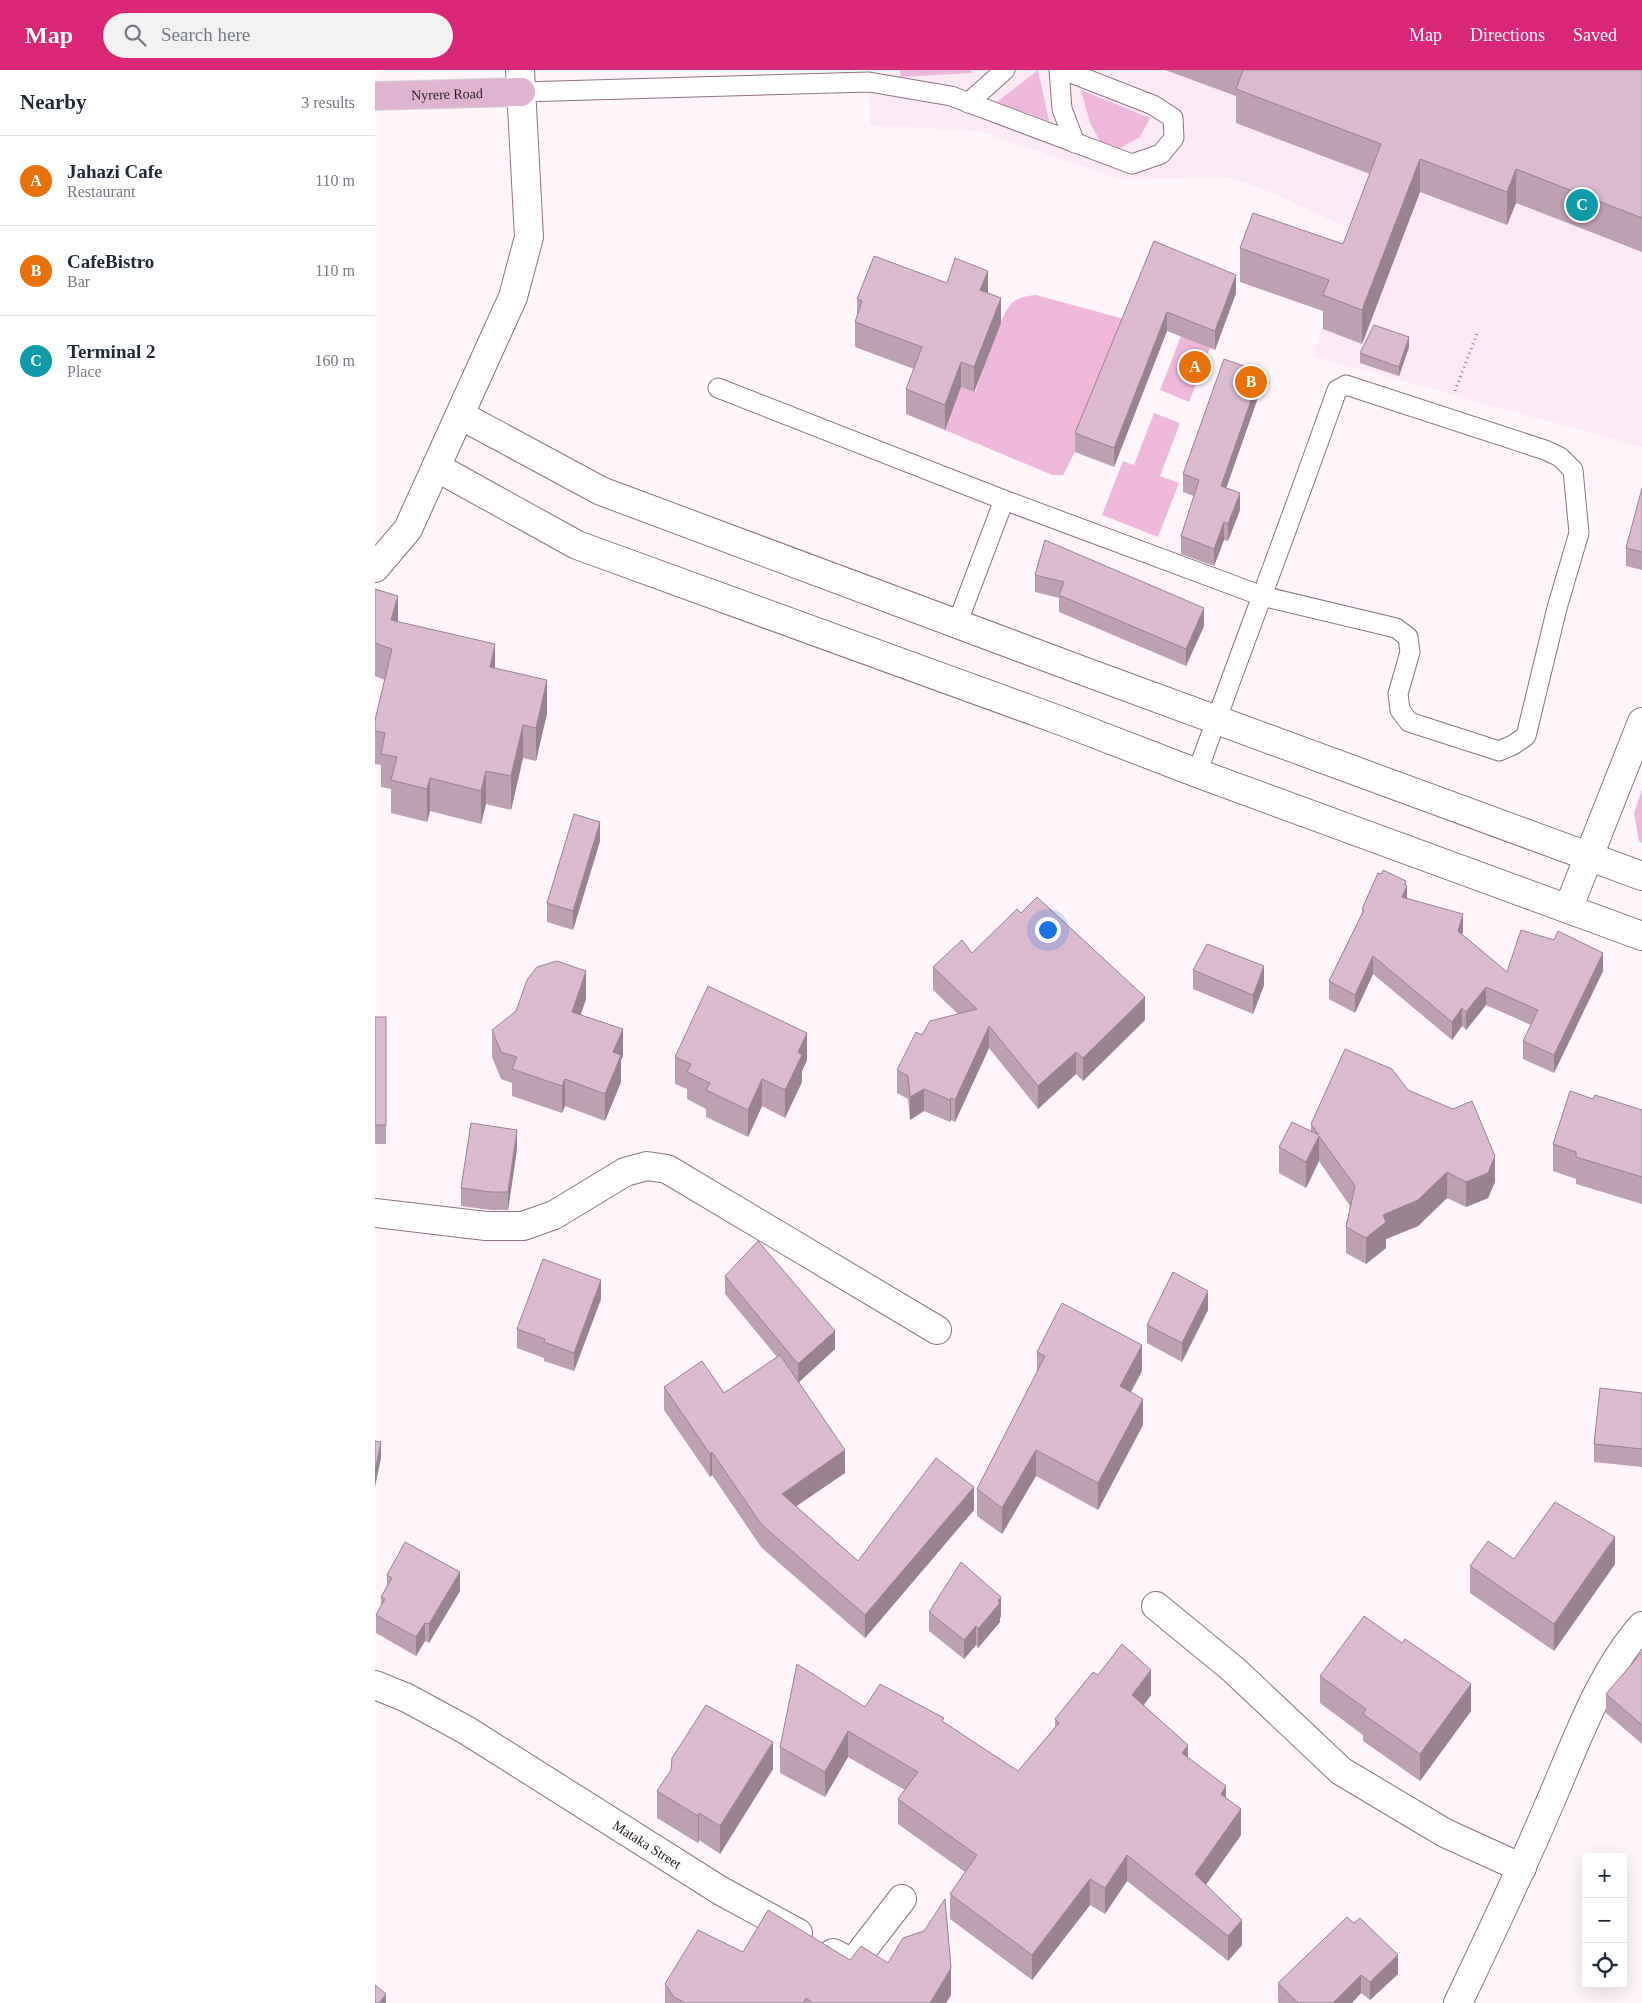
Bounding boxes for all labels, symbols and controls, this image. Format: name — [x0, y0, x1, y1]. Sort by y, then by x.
search box — [103, 13, 453, 58]
icon: search — [121, 21, 149, 49]
text: Map — [25, 22, 73, 48]
text: Search here — [161, 24, 250, 45]
text: Map — [1409, 25, 1442, 45]
text: Directions — [1470, 25, 1545, 45]
text: Saved — [1573, 25, 1617, 45]
street label: Nyrere Road — [411, 86, 483, 103]
text: Nearby — [20, 90, 87, 114]
text: 3 results — [301, 94, 355, 111]
text: Jahazi Cafe — [67, 161, 163, 182]
text: A — [30, 172, 42, 189]
text: 110 m — [315, 172, 355, 189]
text: Restaurant — [67, 183, 135, 200]
pin: C — [1566, 186, 1598, 224]
text: CafeBistro — [67, 251, 154, 272]
text: B — [31, 262, 41, 279]
text: 110 m — [315, 262, 355, 279]
text: Bar — [67, 273, 90, 290]
text: Terminal 2 — [67, 341, 156, 362]
pin: A — [1179, 348, 1211, 386]
text: C — [30, 352, 42, 369]
text: 160 m — [315, 352, 355, 369]
text: Place — [67, 363, 102, 380]
pin: B — [1235, 363, 1267, 401]
your location — [1035, 917, 1061, 943]
street label: Mataka Street — [610, 1817, 684, 1872]
map controls — [1582, 1853, 1627, 1988]
button: + — [1582, 1853, 1627, 1898]
button: − — [1582, 1898, 1627, 1943]
button: locate — [1582, 1943, 1627, 1988]

